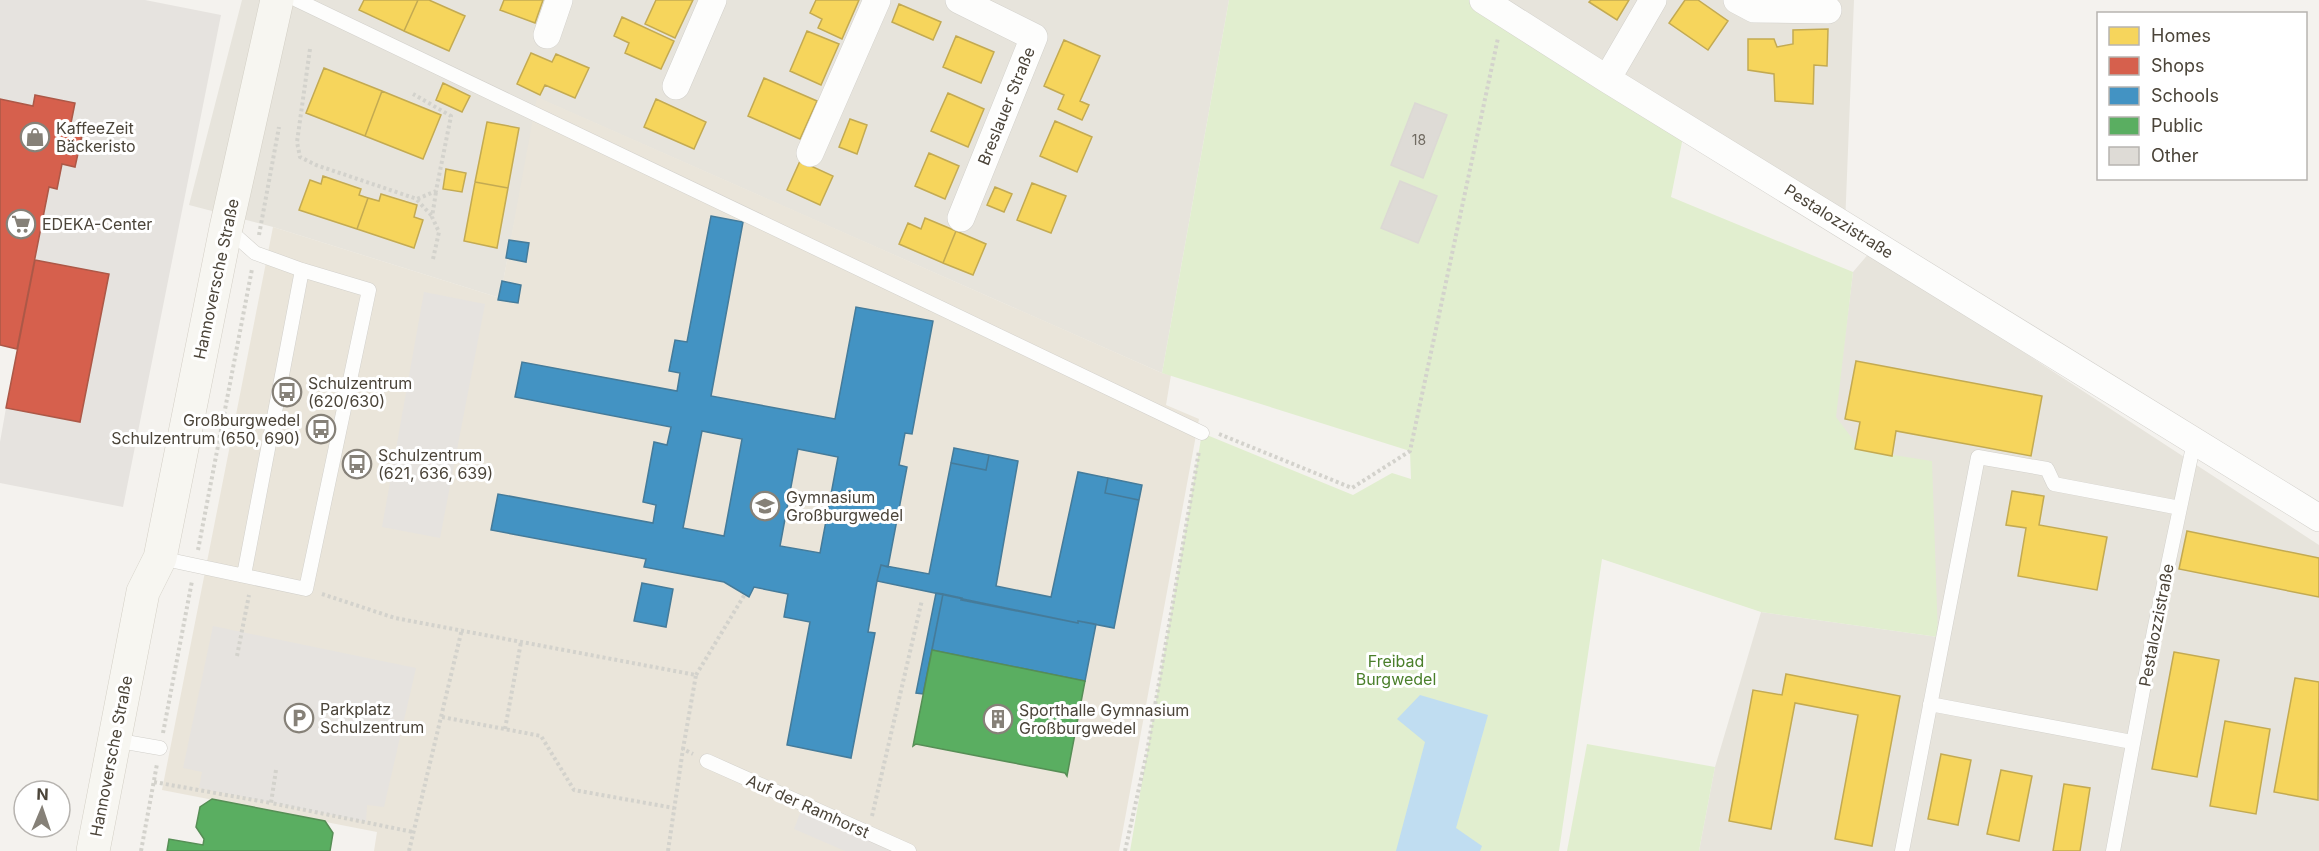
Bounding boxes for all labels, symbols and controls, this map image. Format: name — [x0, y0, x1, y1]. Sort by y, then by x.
legend — [2097, 12, 2307, 180]
text: Homes — [2151, 25, 2211, 46]
street label: Breslauer Straße — [973, 44, 1039, 168]
text: Shops — [2151, 55, 2205, 76]
text: Schools — [2151, 85, 2219, 106]
text: Public — [2151, 115, 2203, 136]
place label: KaffeeZeit Bäckeristo — [56, 118, 136, 156]
shop icon: KaffeeZeit Bäckeristo — [19, 121, 51, 153]
house number: 18 — [1412, 131, 1426, 148]
text: Other — [2151, 145, 2199, 166]
street label: Pestalozzistraße — [1781, 179, 1897, 263]
street label: Hannoversche Straße — [189, 197, 243, 361]
supermarket icon: EDEKA-Center — [5, 208, 37, 240]
place label: EDEKA-Center — [42, 214, 152, 234]
place label: Schulzentrum (620/630) — [308, 373, 412, 411]
bus stop icon: Schulzentrum (620/630) — [271, 376, 303, 408]
place label: Großburgwedel Schulzentrum (650, 690) — [111, 410, 300, 448]
bus stop icon: Großburgwedel Schulzentrum (650, 690) — [305, 413, 337, 445]
place label: Schulzentrum (621, 636, 639) — [378, 445, 493, 483]
bus stop icon: Schulzentrum (621, 636, 639) — [341, 448, 373, 480]
place label: Gymnasium Großburgwedel — [786, 487, 903, 525]
school or university icon: Gymnasium Großburgwedel — [749, 490, 781, 522]
street label: Pestalozzistraße — [2134, 562, 2178, 688]
park label: Freibad Burgwedel — [1356, 651, 1436, 689]
street label: Hannoversche Straße — [86, 674, 136, 838]
place label: Parkplatz Schulzentrum — [320, 699, 424, 737]
place label: Sporthalle Gymnasium Großburgwedel — [1019, 700, 1189, 738]
parking icon: Parkplatz Schulzentrum — [283, 702, 315, 734]
building icon: Sporthalle Gymnasium Großburgwedel — [982, 703, 1014, 735]
street label: Auf der Ramhorst — [743, 770, 873, 842]
north arrow — [12, 779, 72, 839]
text: N — [36, 784, 49, 804]

